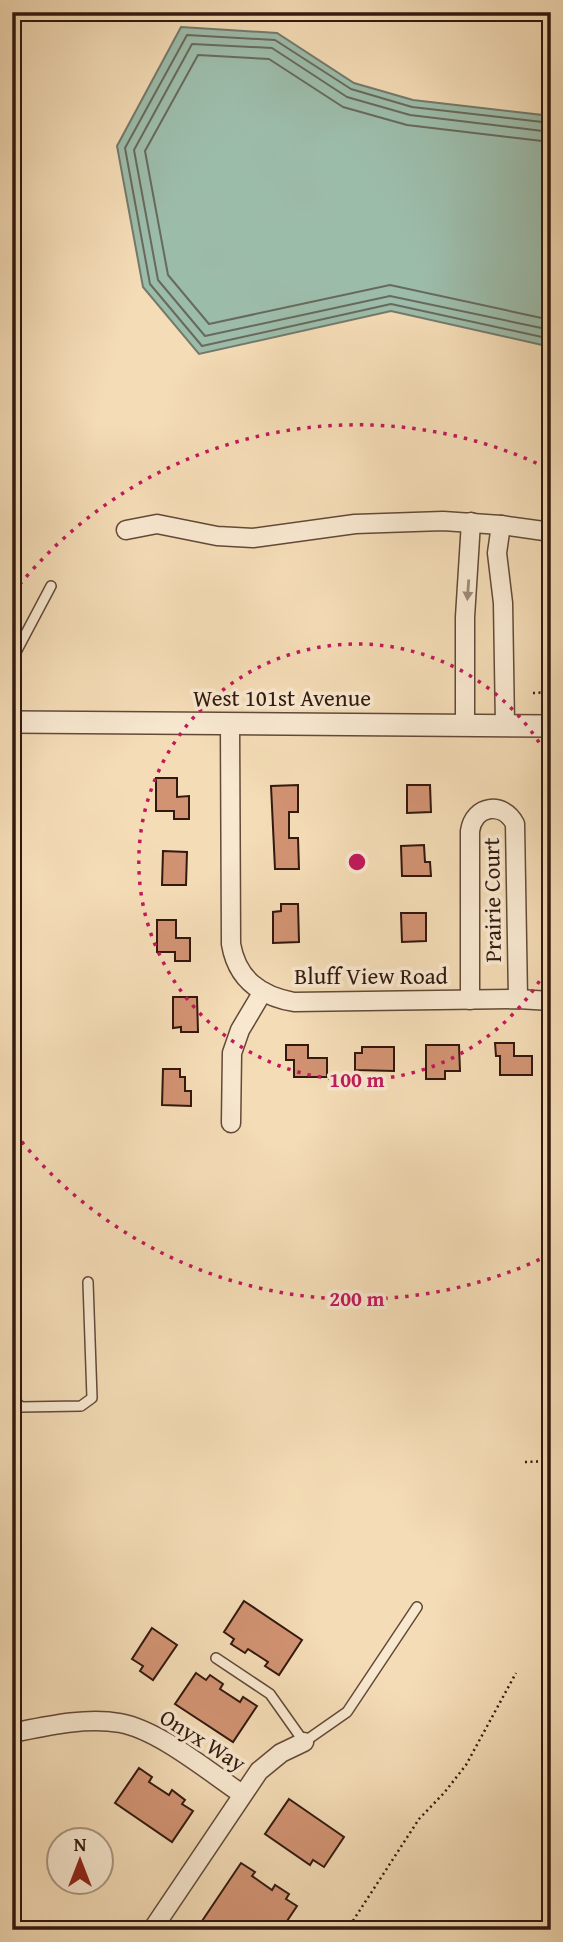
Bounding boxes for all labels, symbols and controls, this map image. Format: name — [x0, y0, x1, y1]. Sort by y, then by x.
one-way arrow — [462, 579, 473, 601]
street label: West 101st Avenue — [193, 681, 371, 714]
street label: Prairie Court — [474, 837, 509, 963]
centre of rings — [345, 850, 369, 874]
street label: Bluff View Road — [294, 959, 449, 992]
text: 100 m — [329, 1064, 385, 1095]
text: 200 m — [329, 1283, 385, 1314]
street label: Onyx Way — [154, 1700, 253, 1779]
north arrow — [46, 1826, 116, 1896]
text: N — [74, 1830, 87, 1858]

